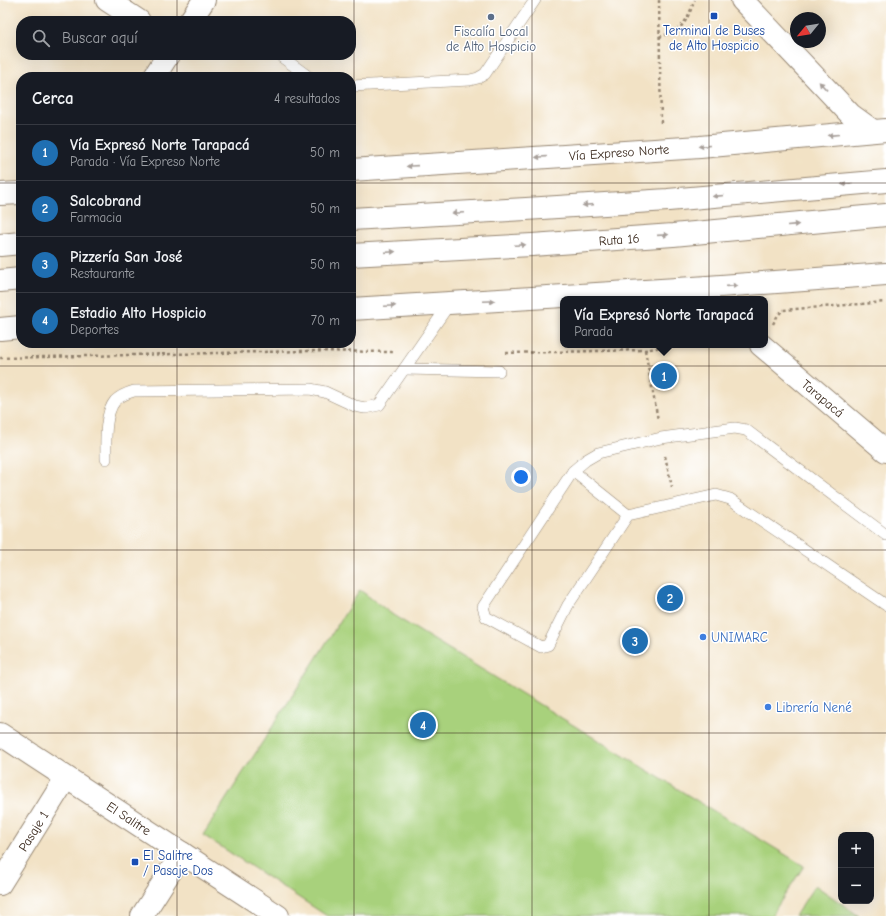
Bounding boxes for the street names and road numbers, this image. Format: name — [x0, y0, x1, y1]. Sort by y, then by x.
street label: Vía Expreso Norte — [568, 141, 670, 163]
street label: Ruta 16 — [598, 231, 640, 248]
street label: Tarapacá — [799, 376, 847, 420]
street label: El Salitre — [104, 799, 154, 839]
street label: Pasaje 1 — [15, 808, 52, 854]

